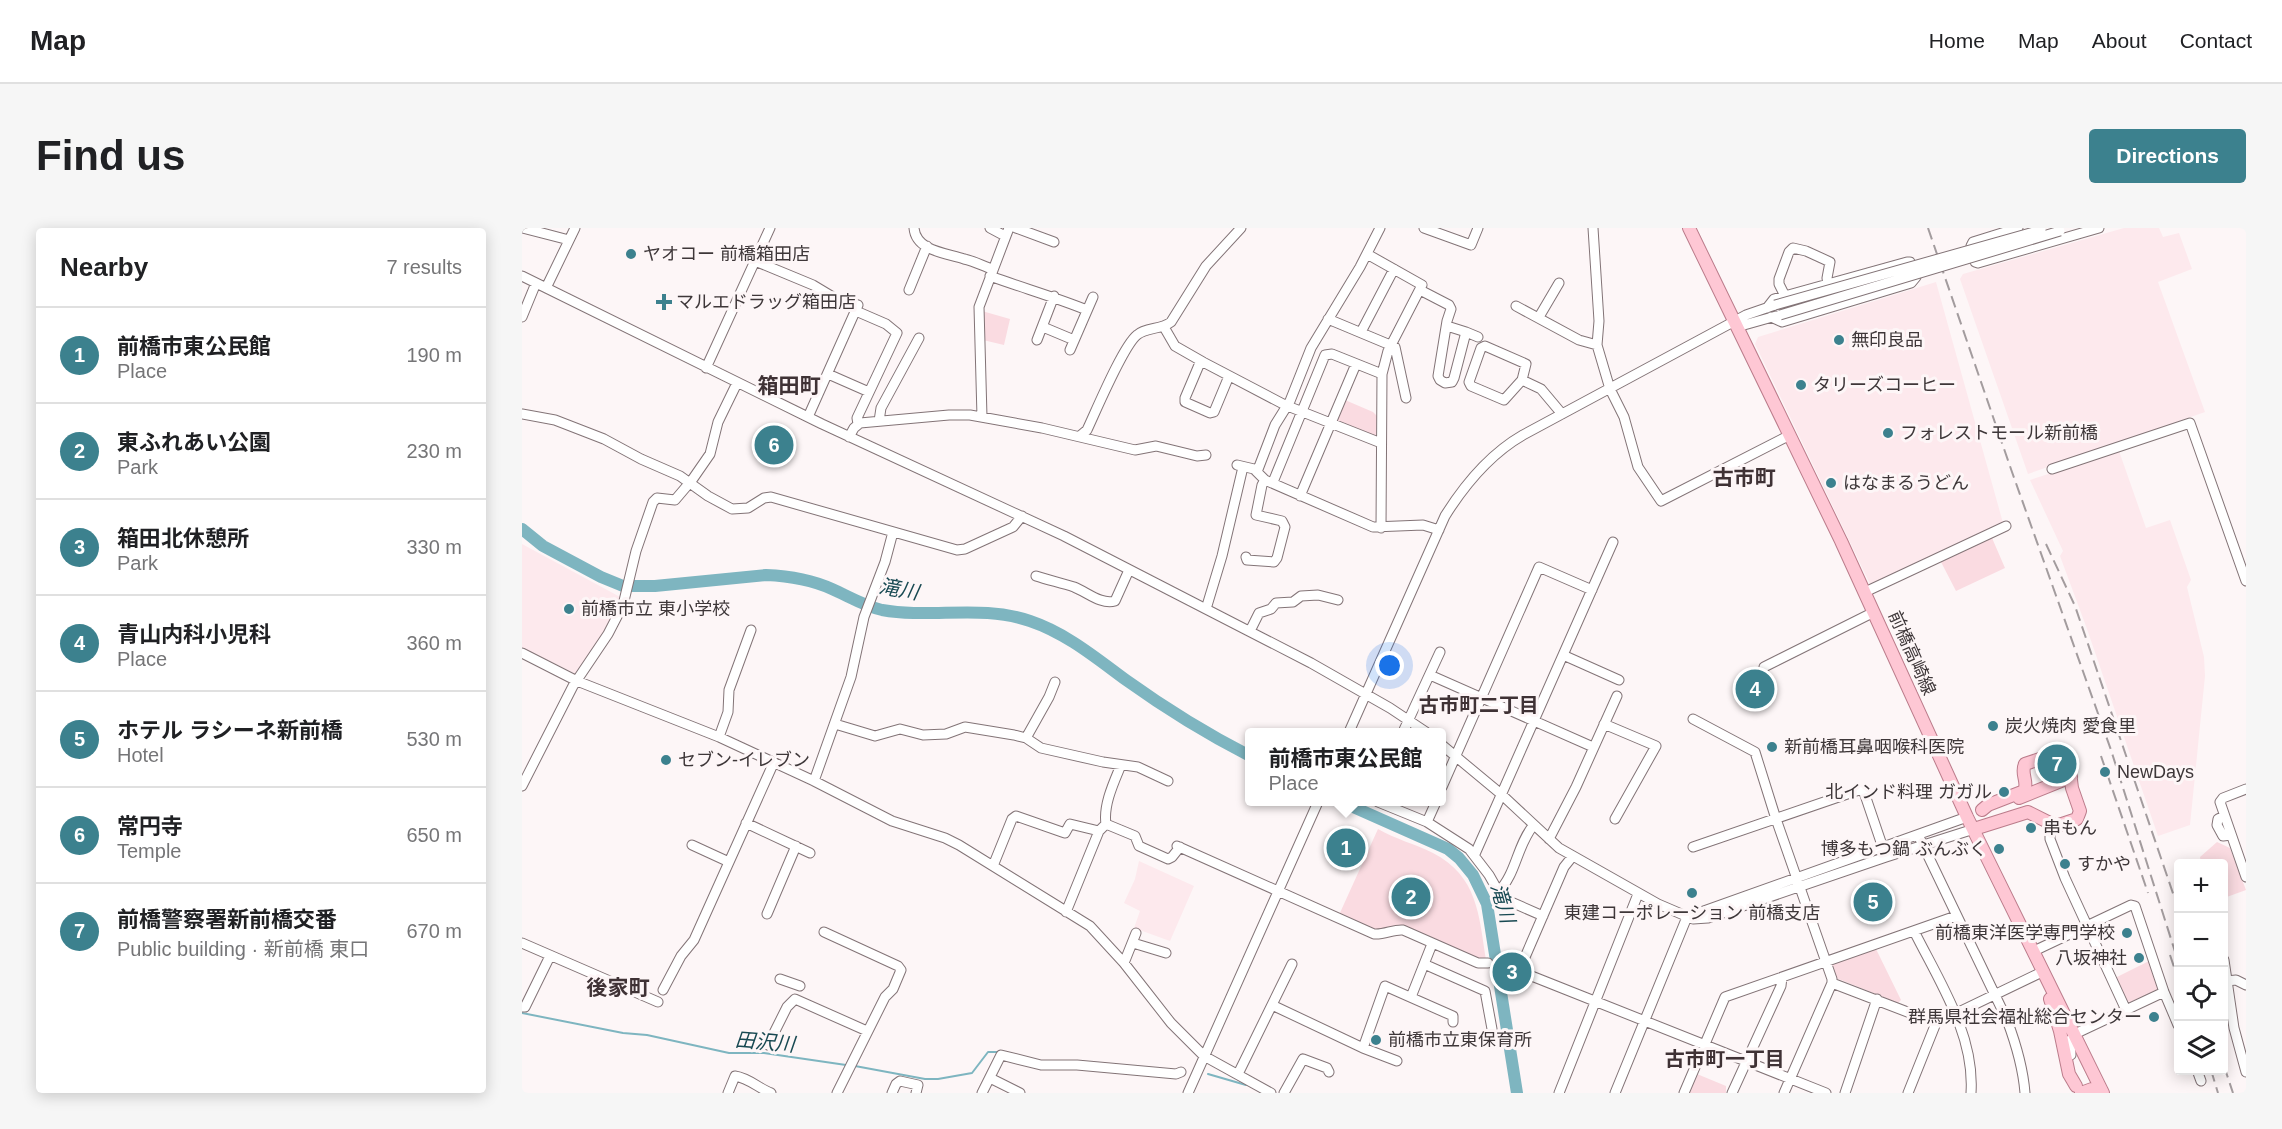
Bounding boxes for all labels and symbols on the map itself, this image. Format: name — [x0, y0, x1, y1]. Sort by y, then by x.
place label: ヤオコー 前橋箱田店 — [643, 244, 810, 264]
marker: ヤオコー 前橋箱田店 — [624, 247, 638, 261]
place label: マルエドラッグ箱田店 — [676, 292, 856, 312]
marker: マルエドラッグ箱田店 — [657, 295, 671, 309]
place label: 無印良品 — [1851, 330, 1923, 350]
marker: 無印良品 — [1832, 333, 1846, 347]
district label: 箱田町 — [758, 374, 821, 397]
place label: タリーズコーヒー — [1813, 375, 1956, 395]
marker: タリーズコーヒー — [1794, 378, 1808, 392]
pin: 6 — [754, 422, 794, 468]
place label: フォレストモール新前橋 — [1900, 423, 2098, 443]
marker: フォレストモール新前橋 — [1881, 426, 1895, 440]
district label: 古市町 — [1713, 466, 1776, 489]
place label: はなまるうどん — [1843, 473, 1969, 493]
marker: はなまるうどん — [1824, 476, 1838, 490]
water label: 滝川 — [877, 575, 923, 604]
place label: 前橋市立 東小学校 — [581, 599, 730, 619]
marker: 前橋市立 東小学校 — [562, 602, 576, 616]
street label: 前橋高崎線 — [1885, 608, 1939, 698]
your location — [1375, 651, 1404, 680]
pin: 4 — [1736, 666, 1774, 712]
district label: 古市町二丁目 — [1419, 694, 1539, 716]
place label: 炭火焼肉 愛食里 — [2005, 716, 2136, 736]
marker: 炭火焼肉 愛食里 — [1986, 719, 2000, 733]
place label: 新前橋耳鼻咽喉科医院 — [1784, 737, 1964, 757]
marker: 新前橋耳鼻咽喉科医院 — [1765, 740, 1779, 754]
pin: 7 — [2038, 742, 2077, 786]
place label: セブン-イレブン — [678, 750, 810, 770]
marker: セブン-イレブン — [659, 753, 673, 767]
place label: NewDays — [2117, 762, 2194, 782]
marker: NewDays — [2098, 765, 2112, 779]
place label: 北インド料理 ガガル — [1825, 782, 1992, 802]
marker: 北インド料理 ガガル — [1997, 785, 2011, 799]
place label: 串もん — [2043, 818, 2097, 838]
marker: 串もん — [2024, 821, 2038, 835]
pin: 1 — [1326, 826, 1366, 870]
place label: 博多もつ鍋 ぶんぶく — [1821, 839, 1987, 859]
marker: 博多もつ鍋 ぶんぶく — [1992, 842, 2006, 856]
place label: すかや — [2077, 854, 2131, 874]
marker: すかや — [2058, 857, 2072, 871]
pin: 2 — [1392, 874, 1430, 920]
pin: 5 — [1854, 880, 1892, 924]
water label: 滝川 — [1487, 881, 1520, 927]
marker: 東建コーポレーション 前橋支店 — [1685, 886, 1699, 900]
place label: 東建コーポレーション 前橋支店 — [1564, 903, 1820, 923]
place label: 前橋東洋医学専門学校 — [1935, 923, 2115, 943]
marker: 前橋東洋医学専門学校 — [2120, 926, 2134, 940]
place label: 八坂神社 — [2055, 948, 2127, 968]
pin: 3 — [1492, 950, 1532, 994]
marker: 八坂神社 — [2132, 951, 2146, 965]
district label: 後家町 — [587, 976, 650, 999]
place label: 群馬県社会福祉総合センター — [1908, 1007, 2142, 1027]
marker: 群馬県社会福祉総合センター — [2147, 1010, 2161, 1024]
water label: 田沢川 — [734, 1028, 798, 1056]
place label: 前橋市立東保育所 — [1388, 1030, 1532, 1050]
marker: 前橋市立東保育所 — [1369, 1033, 1383, 1047]
district label: 古市町一丁目 — [1665, 1048, 1785, 1070]

